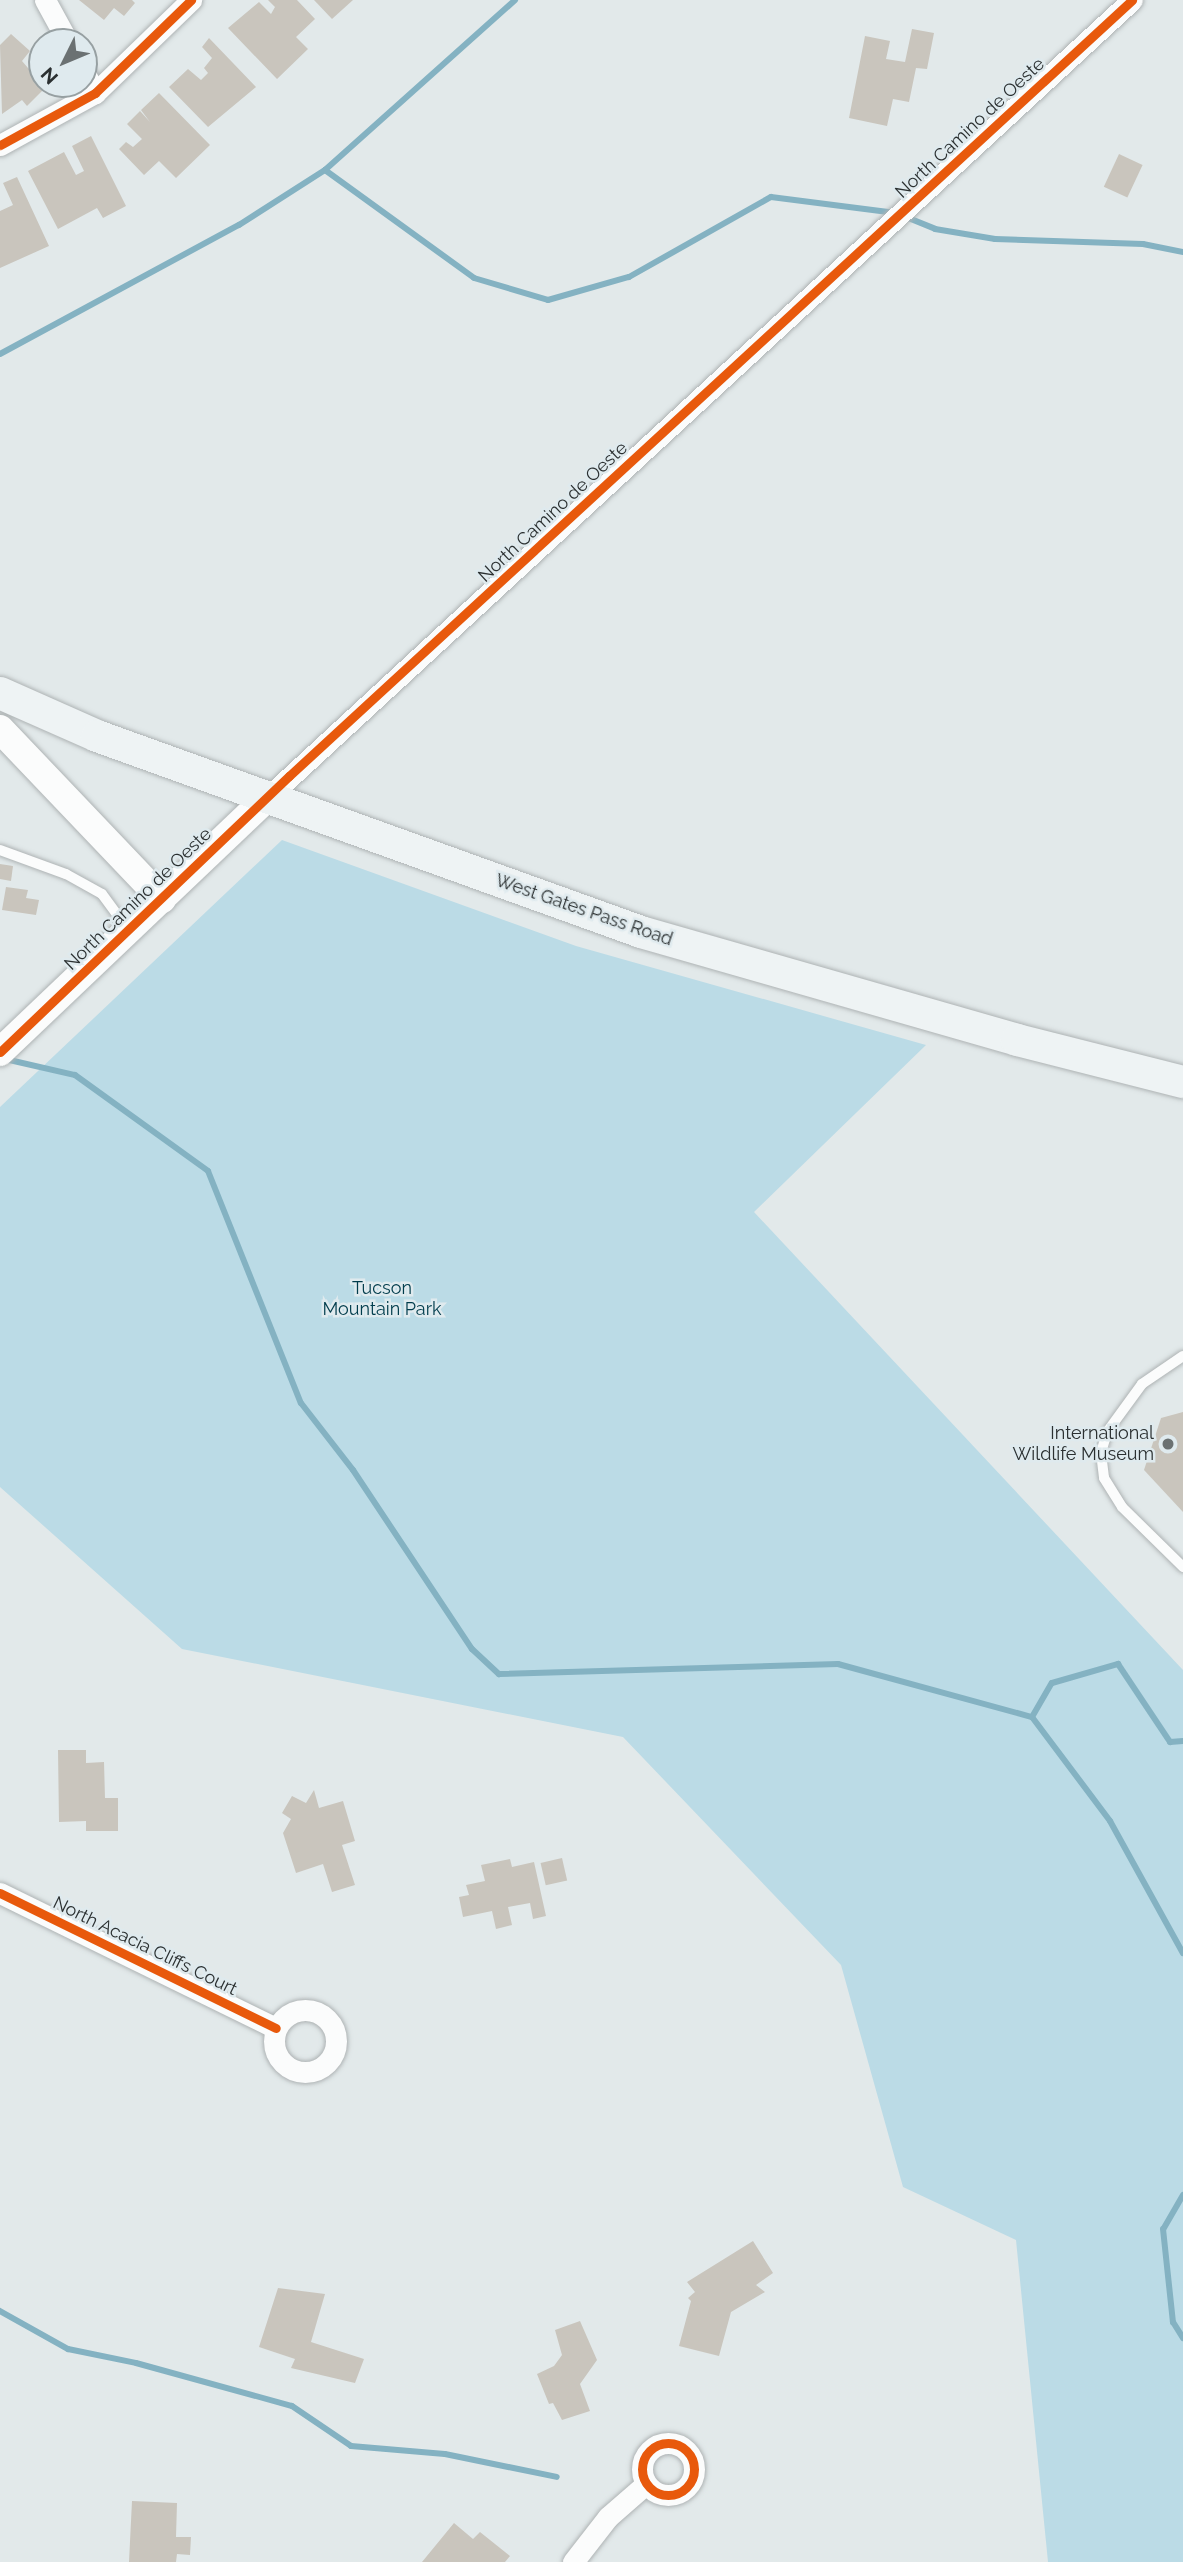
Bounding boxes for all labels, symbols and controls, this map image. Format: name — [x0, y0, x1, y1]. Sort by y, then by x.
north arrow — [28, 28, 98, 98]
street label: North Camino de Oeste — [891, 53, 1049, 203]
text: N — [36, 63, 62, 89]
street label: North Camino de Oeste — [474, 437, 632, 587]
street label: North Camino de Oeste — [60, 823, 216, 975]
street label: West Gates Pass Road — [493, 870, 675, 950]
park label: Tucson Mountain Park — [322, 1278, 442, 1320]
place label: International Wildlife Museum — [1013, 1423, 1154, 1466]
marker: International Wildlife Museum — [1160, 1436, 1176, 1452]
street label: North Acacia Cliffs Court — [49, 1892, 241, 2000]

